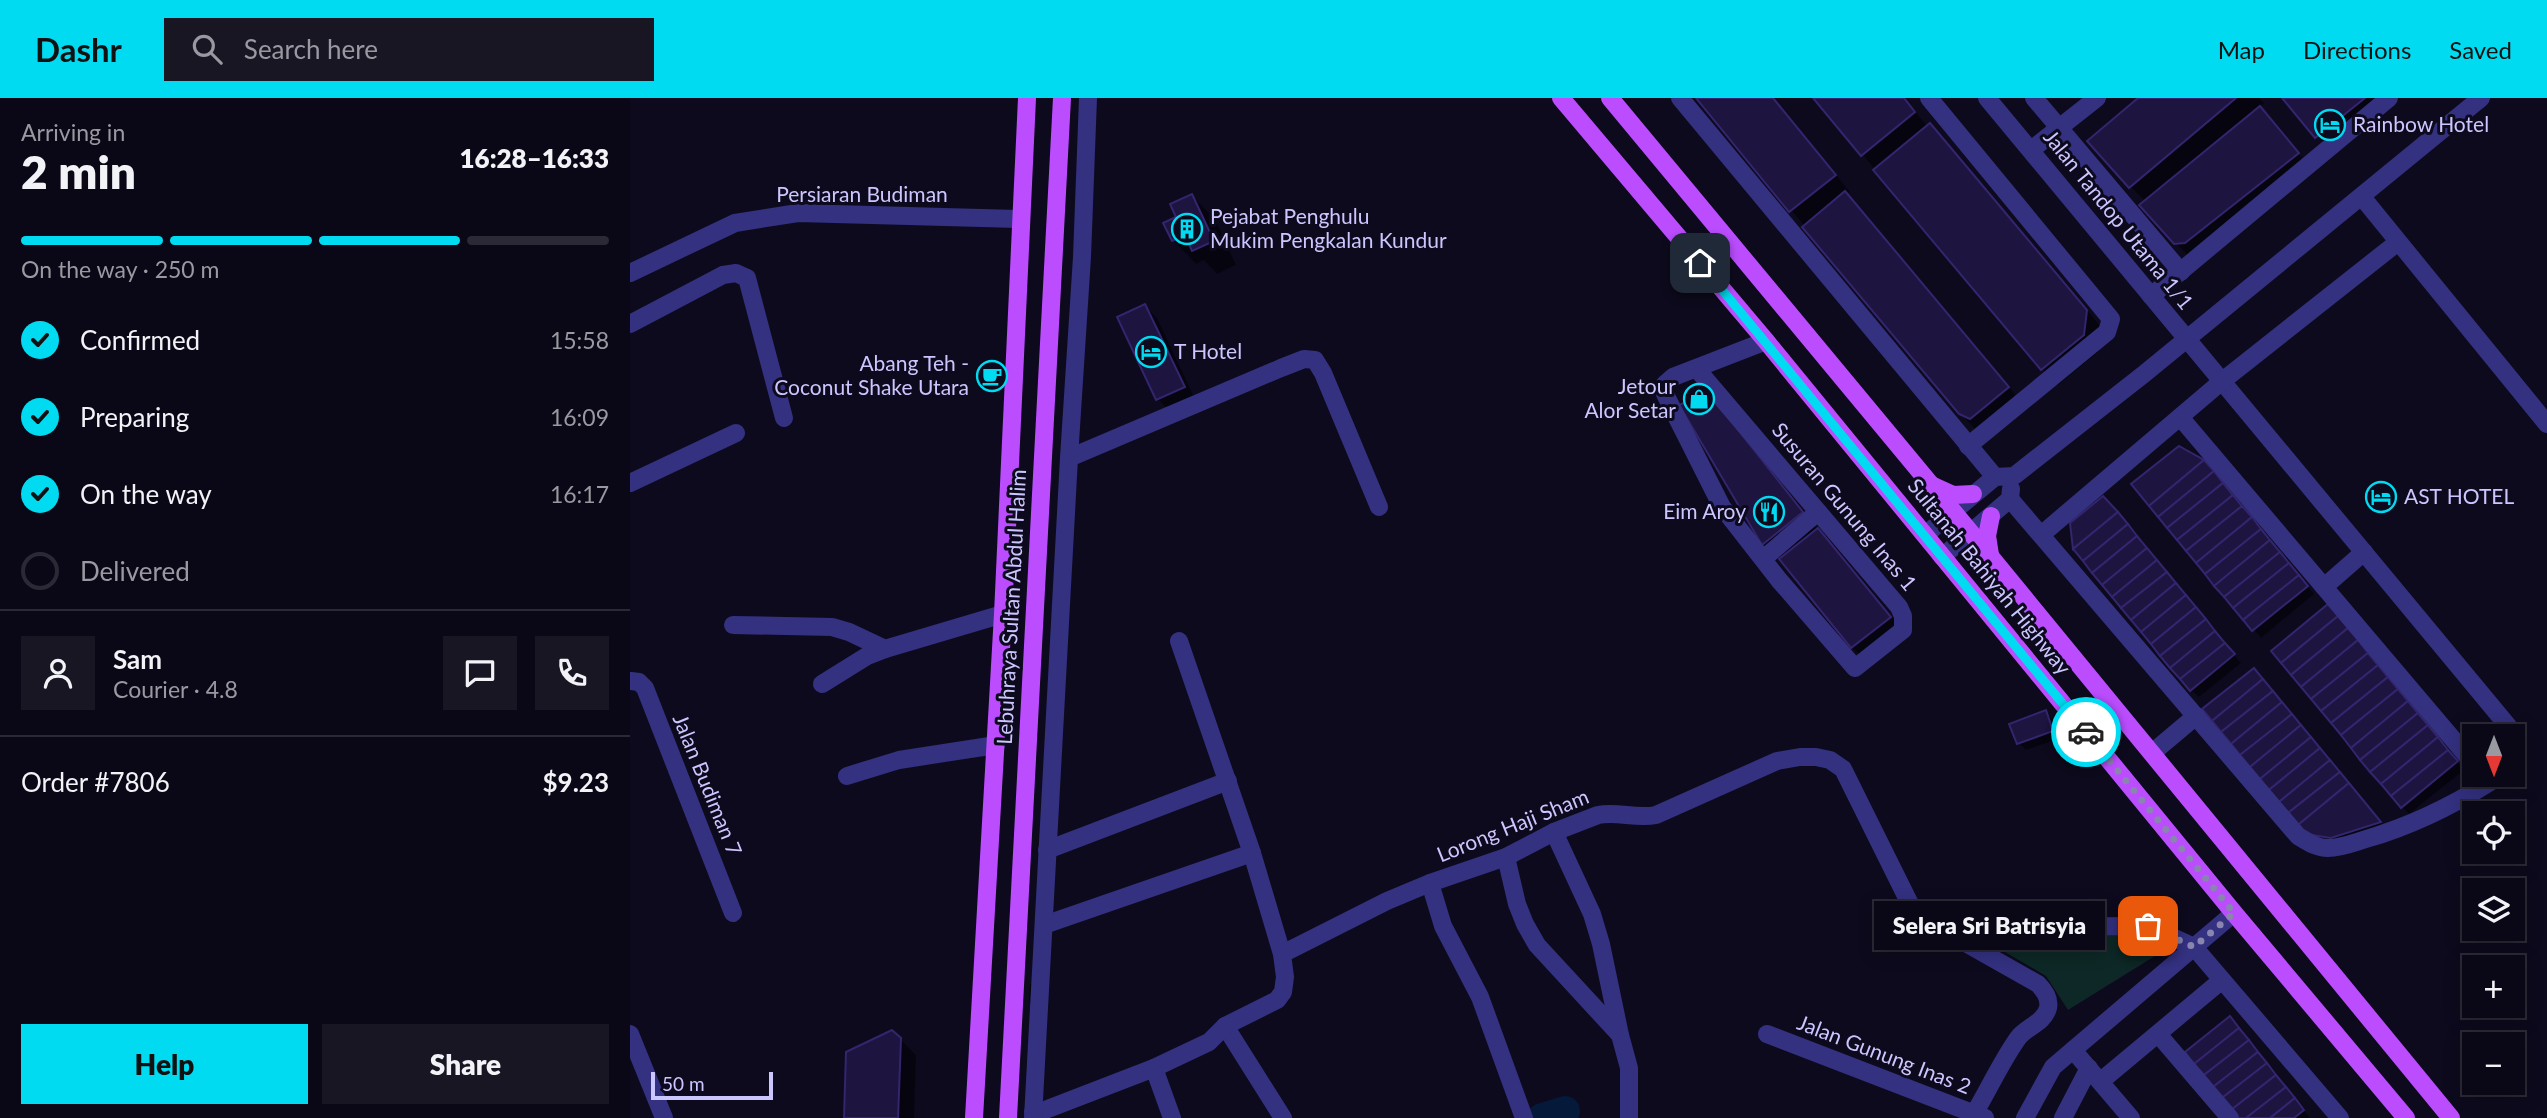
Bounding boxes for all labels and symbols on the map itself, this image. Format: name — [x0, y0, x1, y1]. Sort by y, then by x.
hotel icon: Rainbow Hotel — [2313, 108, 2347, 142]
place label: Rainbow Hotel — [2353, 111, 2489, 136]
street label: Jalan Tandop Utama 1/1 — [2039, 124, 2199, 314]
street label: Persiaran Budiman — [776, 181, 948, 206]
place label: Pejabat Penghulu Mukim Pengkalan Kundur — [1210, 203, 1447, 252]
building icon: Pejabat Penghulu Mukim Pengkalan Kundur — [1170, 212, 1204, 246]
pin — [1670, 233, 1730, 293]
hotel icon: T Hotel — [1134, 335, 1168, 369]
place label: T Hotel — [1174, 338, 1242, 363]
place label: Abang Teh - Coconut Shake Utara — [774, 350, 969, 399]
cafe icon: Abang Teh - Coconut Shake Utara — [975, 359, 1009, 393]
place label: Jetour Alor Setar — [1584, 373, 1676, 422]
shop icon: Jetour Alor Setar — [1682, 382, 1716, 416]
street label: Susuran Gunung Inas 1 — [1768, 417, 1923, 595]
street label: Lebuhraya Sultan Abdul Halim — [991, 469, 1030, 745]
street label: Sultanah Bahiyah Highway — [1903, 473, 2077, 679]
hotel icon: AST HOTEL — [2364, 480, 2398, 514]
place label: AST HOTEL — [2404, 483, 2514, 508]
restaurant icon: Eim Aroy — [1752, 495, 1786, 529]
place label: Eim Aroy — [1663, 498, 1746, 523]
courier — [2051, 697, 2121, 767]
street label: Jalan Budiman 7 — [669, 710, 748, 859]
north arrow — [2462, 724, 2525, 788]
street label: Lorong Haji Sham — [1433, 783, 1592, 866]
pin — [2118, 896, 2178, 956]
callout: Selera Sri Batrisyia — [1875, 902, 2106, 950]
street label: Jalan Gunung Inas 2 — [1794, 1009, 1975, 1098]
scale bar — [651, 1069, 774, 1101]

